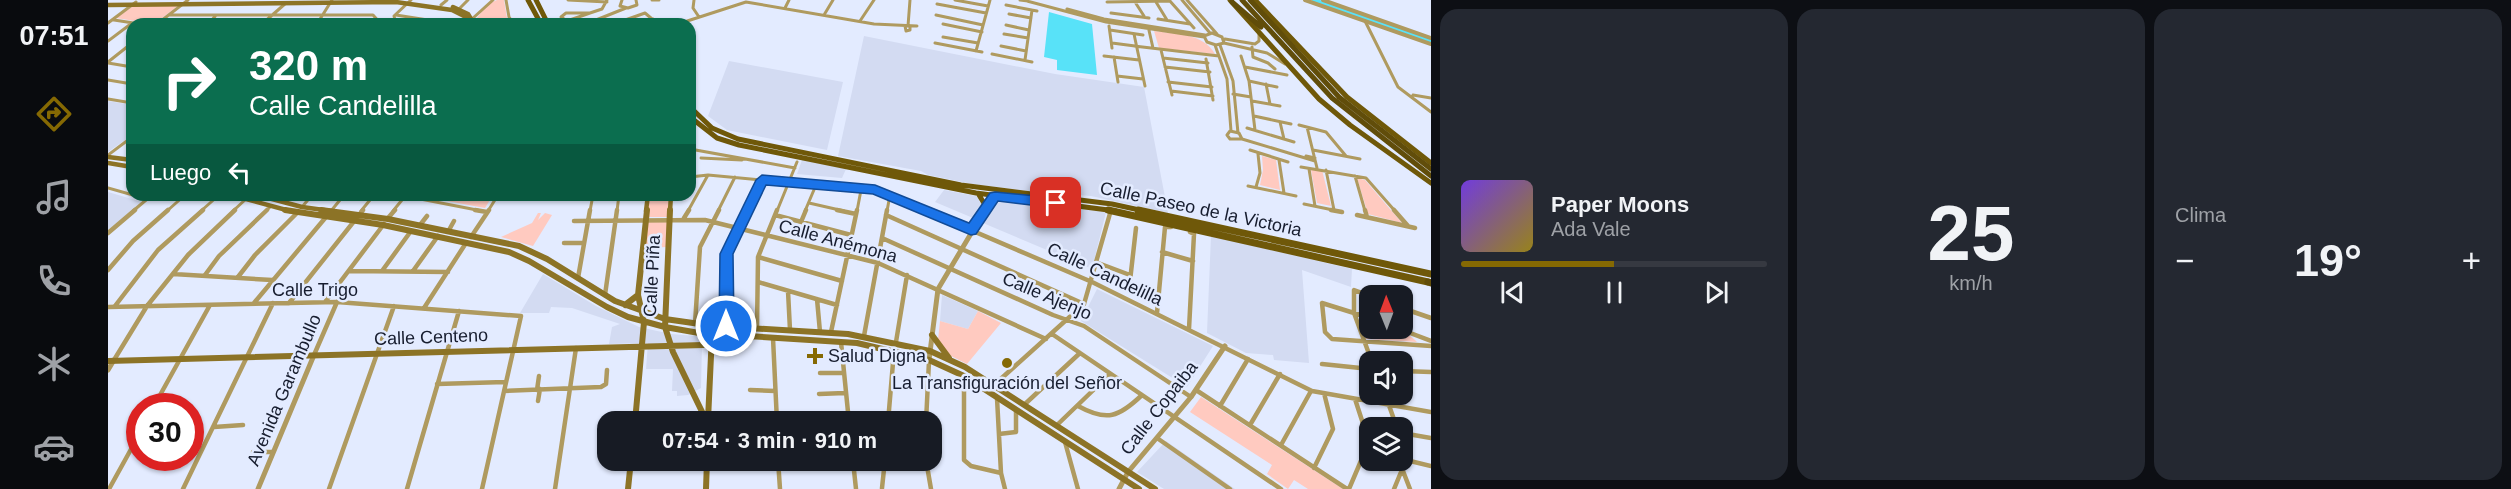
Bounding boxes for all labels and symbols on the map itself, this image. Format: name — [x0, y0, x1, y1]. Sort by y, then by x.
pin — [1030, 177, 1081, 228]
street label: Calle Paseo de la Victoria — [1098, 178, 1305, 240]
street label: Calle Anémona — [776, 216, 900, 267]
street label: Calle Piña — [640, 234, 664, 317]
street label: Calle Candelilla — [1044, 239, 1167, 310]
street label: Calle Ajenjo — [999, 268, 1095, 324]
street label: Calle Trigo — [272, 280, 358, 300]
north arrow — [1359, 285, 1413, 339]
position arrow — [694, 294, 758, 358]
street label: Avenida Garambullo — [243, 311, 325, 469]
street label: Calle Centeno — [374, 325, 488, 349]
place label: Salud Digna — [828, 346, 927, 366]
marker: Salud Digna — [806, 347, 824, 365]
marker: La Transfiguración del Señor — [1000, 356, 1014, 370]
street label: Calle Copaiba — [1116, 357, 1202, 459]
place label: La Transfiguración del Señor — [892, 373, 1122, 393]
speed limit sign: 30 — [126, 393, 204, 471]

